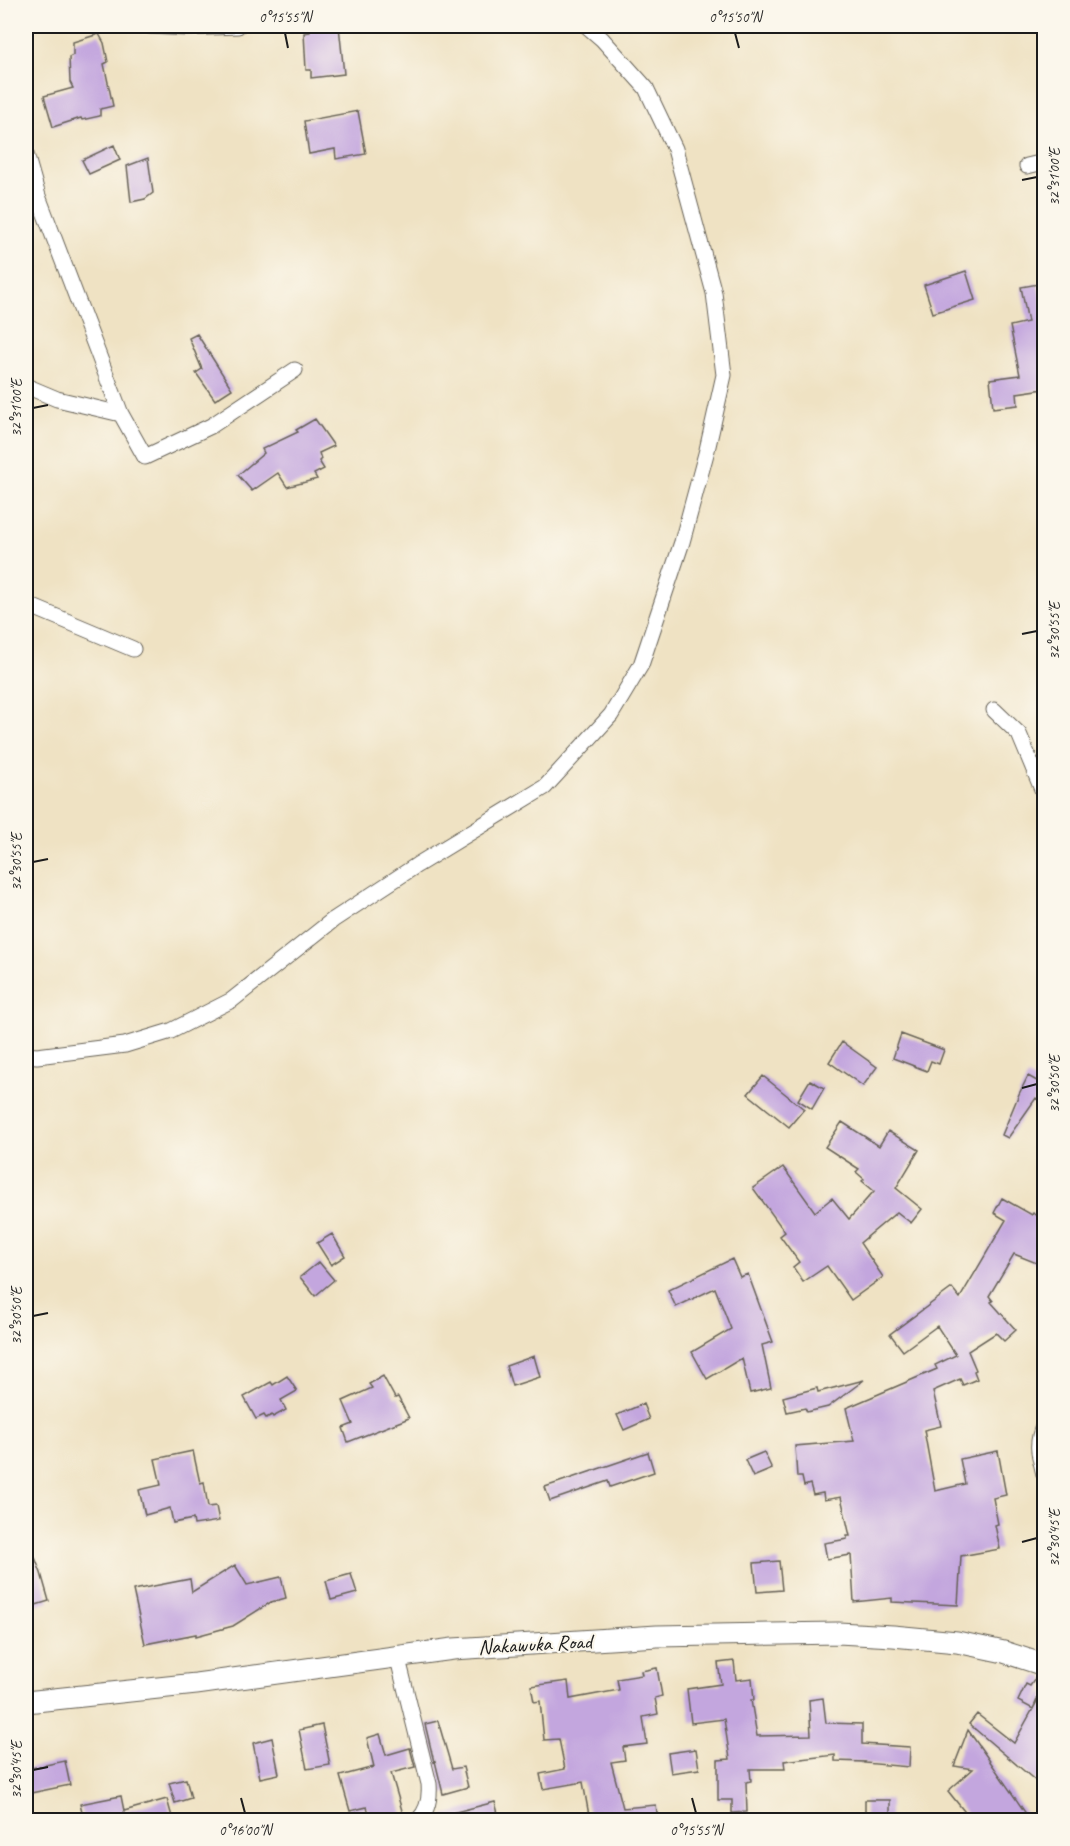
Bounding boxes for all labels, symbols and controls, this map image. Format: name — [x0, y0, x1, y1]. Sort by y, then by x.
text: 0°15'55"N — [259, 8, 314, 27]
text: 0°15'50"N — [709, 8, 764, 27]
text: 32°31'00"E — [1045, 146, 1064, 206]
text: 32°31'00"E — [7, 377, 26, 437]
text: 32°30'55"E — [1045, 600, 1064, 660]
text: 32°30'55"E — [7, 831, 26, 891]
text: 32°30'50"E — [1045, 1053, 1064, 1113]
text: 32°30'50"E — [7, 1285, 26, 1345]
text: 32°30'45"E — [1045, 1507, 1064, 1567]
street label: Nakawuka Road — [478, 1628, 596, 1660]
text: 32°30'45"E — [7, 1739, 26, 1799]
text: 0°16'00"N — [219, 1821, 274, 1840]
text: 0°15'55"N — [670, 1821, 725, 1840]

